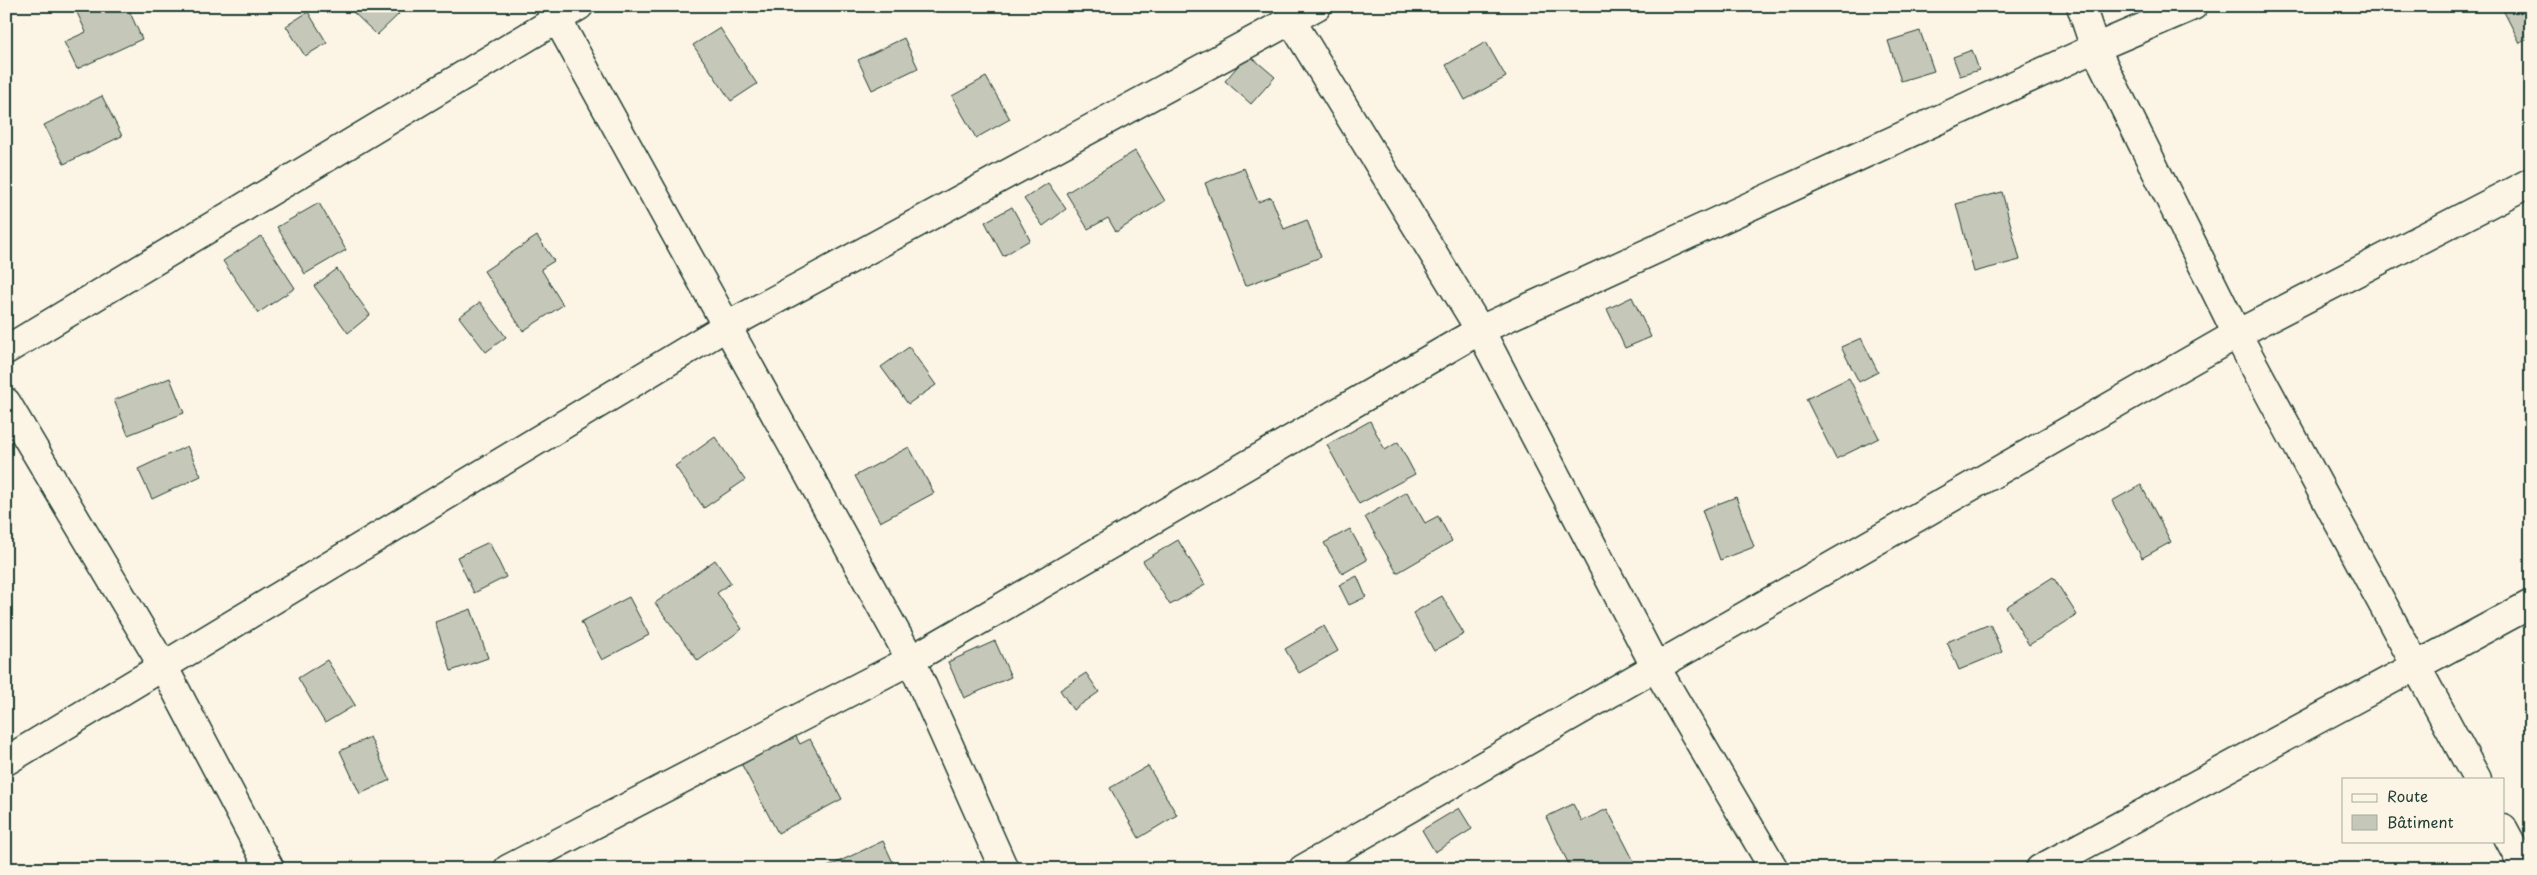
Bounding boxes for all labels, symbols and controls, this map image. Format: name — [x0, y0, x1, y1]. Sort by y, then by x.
legend — [2342, 778, 2504, 842]
text: Route — [2387, 784, 2428, 807]
text: Bâtiment — [2387, 810, 2454, 833]

